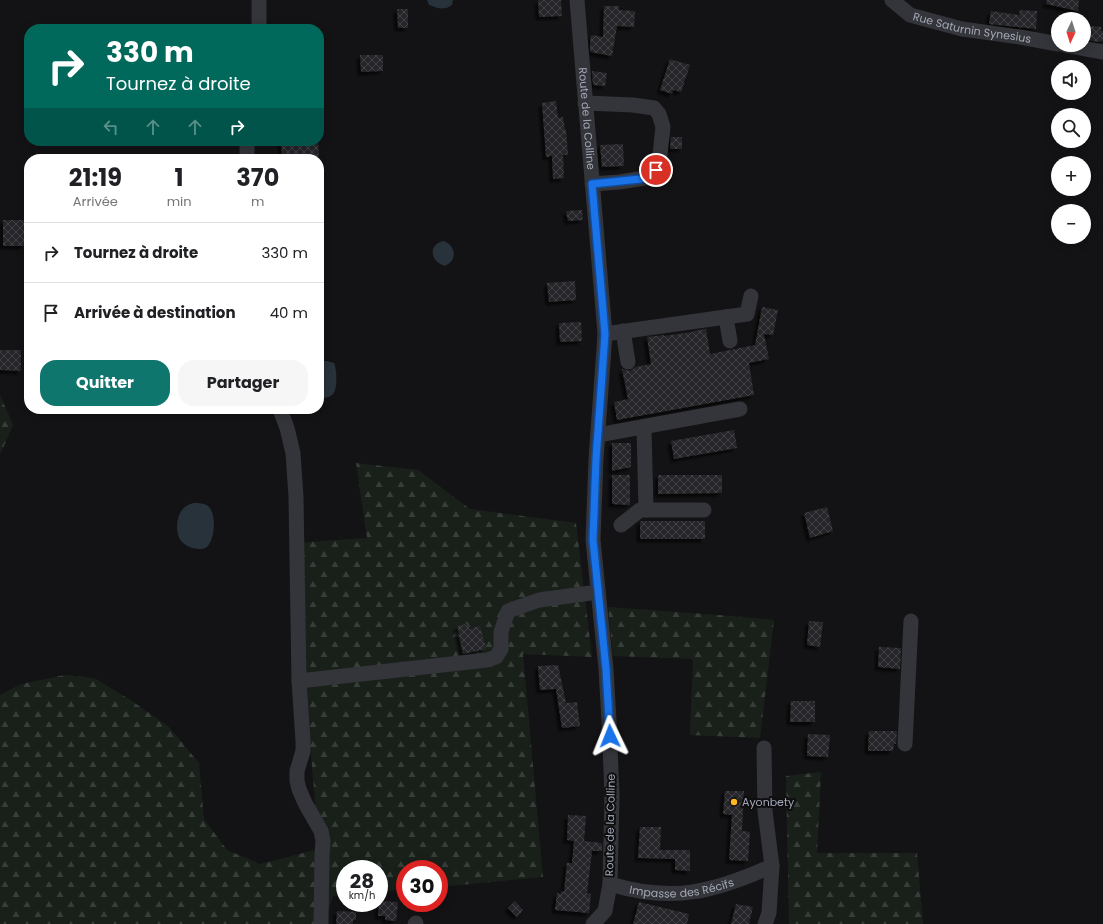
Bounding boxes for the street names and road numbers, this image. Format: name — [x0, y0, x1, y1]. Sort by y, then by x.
street label: Rue Saturnin Synesius — [911, 8, 1033, 47]
street label: Route de la Colline — [575, 67, 599, 170]
street label: Route de la Colline — [601, 774, 619, 876]
street label: Impasse des Récifs — [628, 874, 736, 902]

